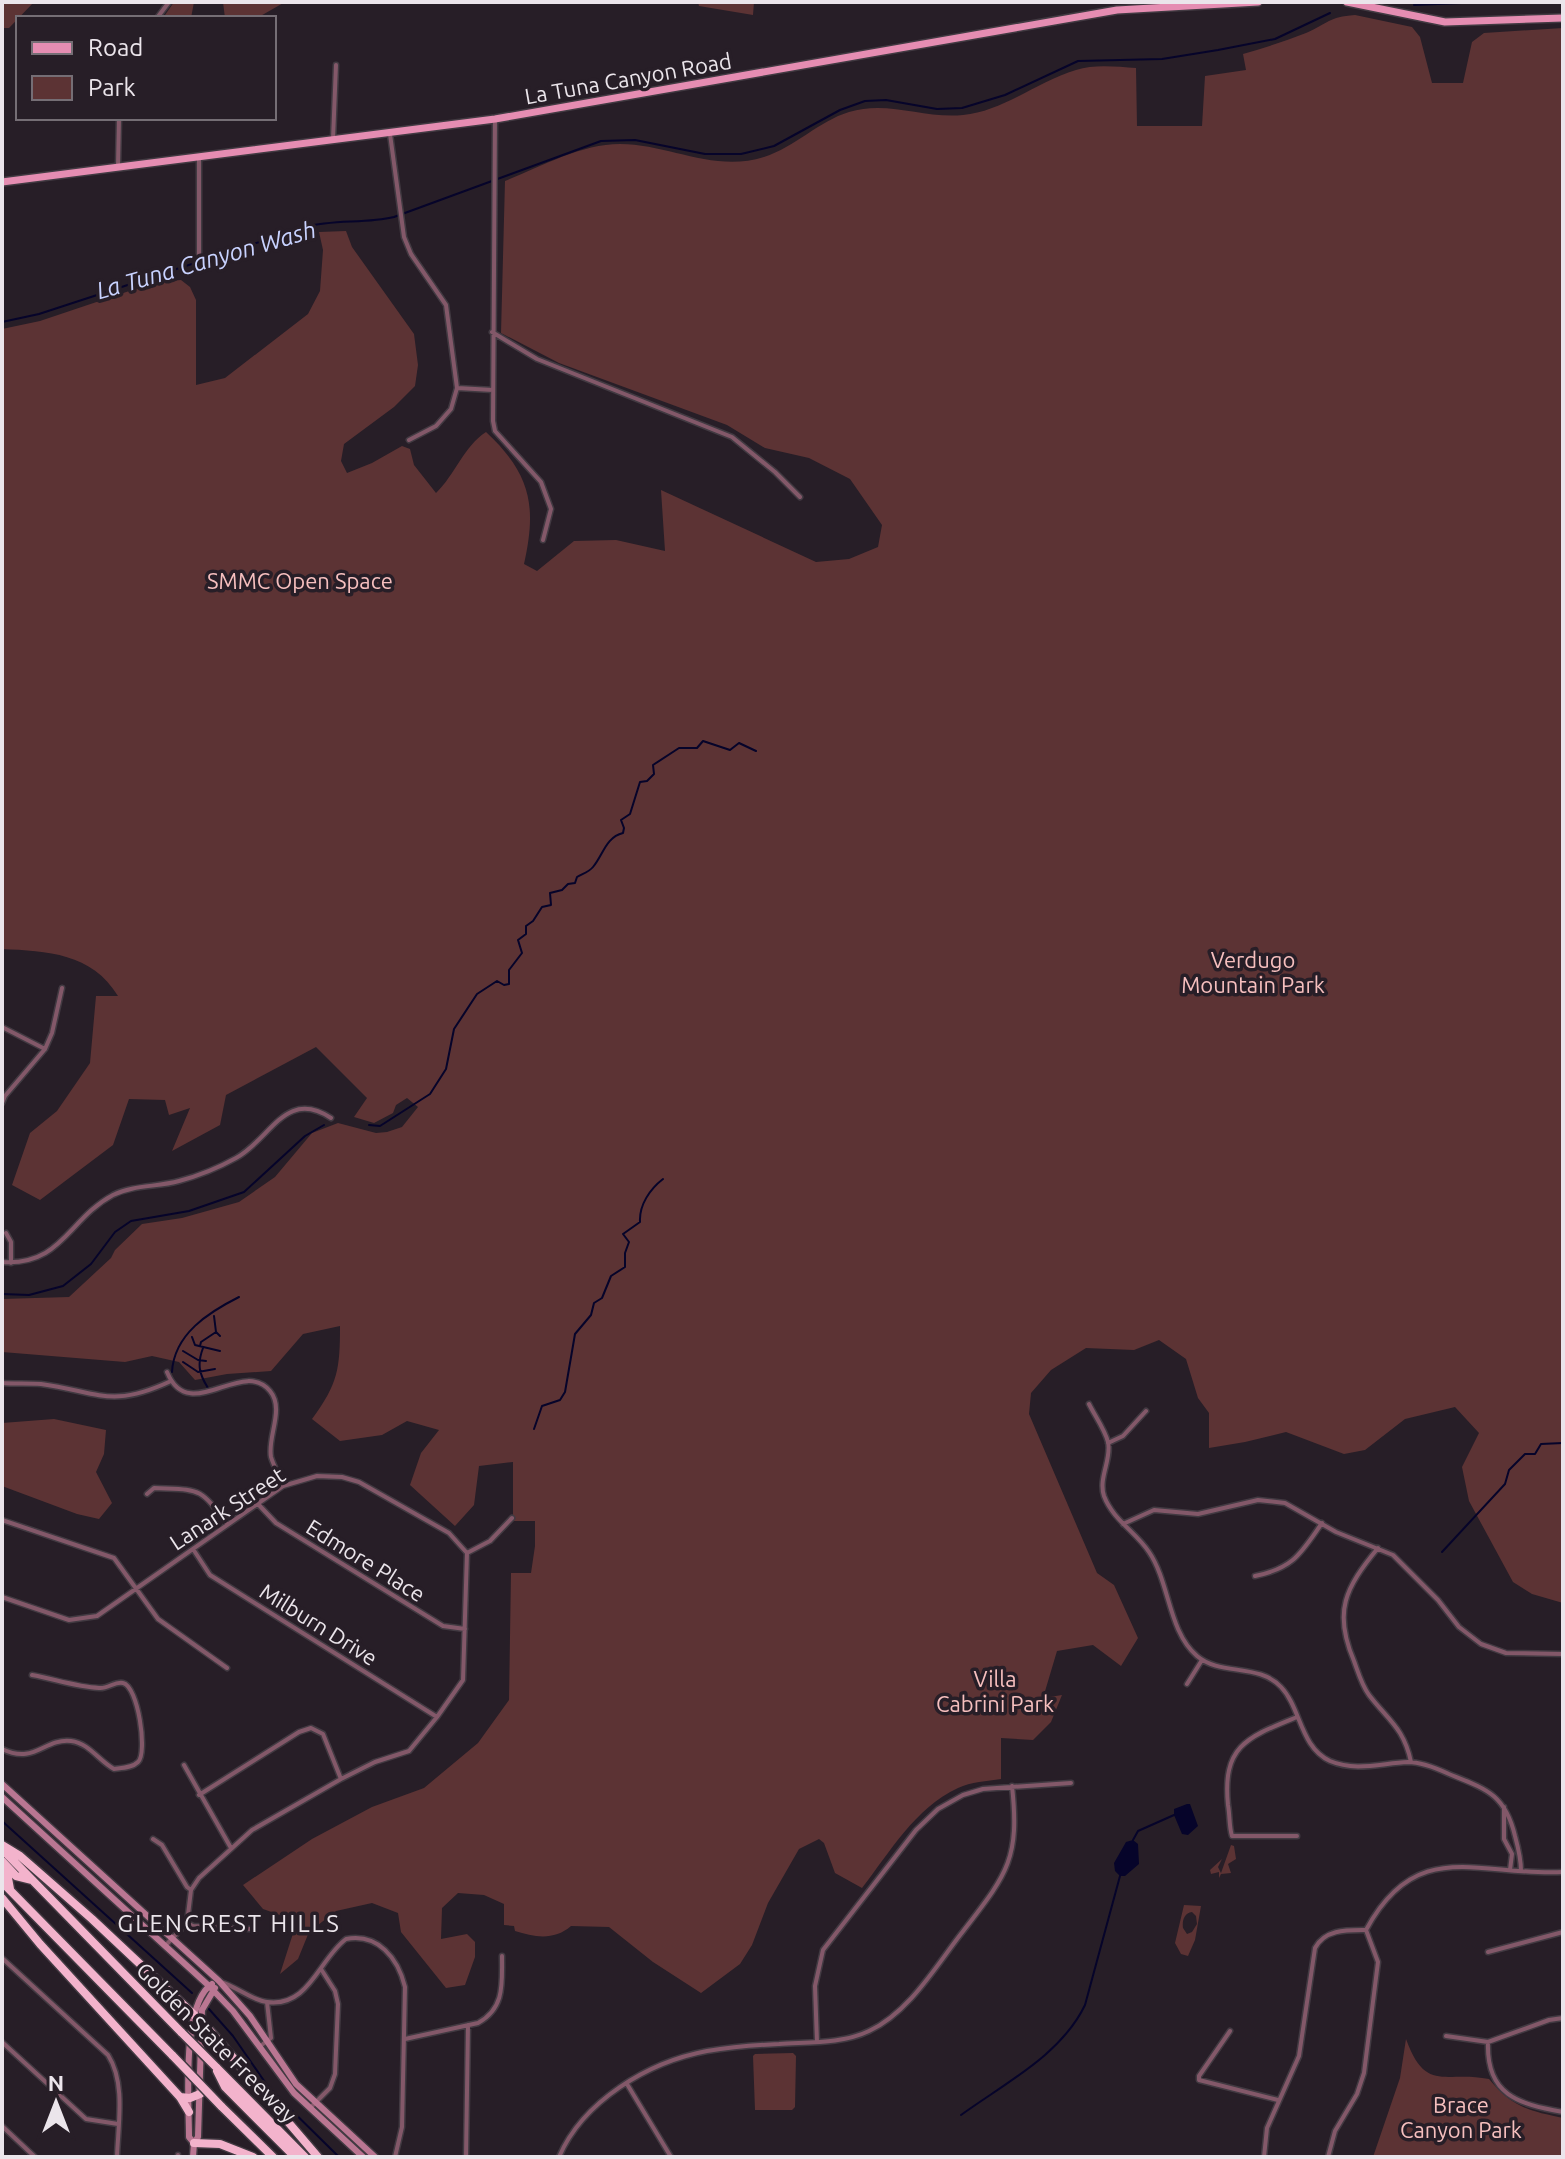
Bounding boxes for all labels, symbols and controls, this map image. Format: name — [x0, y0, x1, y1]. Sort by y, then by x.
legend — [16, 16, 276, 120]
text: Road — [88, 34, 143, 61]
street label: La Tuna Canyon Road — [523, 47, 733, 109]
text: Park — [88, 74, 136, 101]
water label: La Tuna Canyon Wash — [93, 216, 319, 304]
park label: SMMC Open Space — [207, 568, 393, 593]
park label: Verdugo Mountain Park — [1181, 947, 1325, 997]
street label: Lanark Street — [165, 1461, 290, 1555]
street label: Edmore Place — [302, 1514, 430, 1606]
street label: Milburn Drive — [256, 1578, 382, 1670]
park label: Villa Cabrini Park — [936, 1666, 1054, 1716]
district label: GLENCREST HILLS — [117, 1910, 341, 1937]
street label: Golden State Freeway — [132, 1957, 302, 2127]
north arrow — [16, 2063, 96, 2143]
text: N — [48, 2070, 64, 2095]
park label: Brace Canyon Park — [1400, 2092, 1522, 2142]

